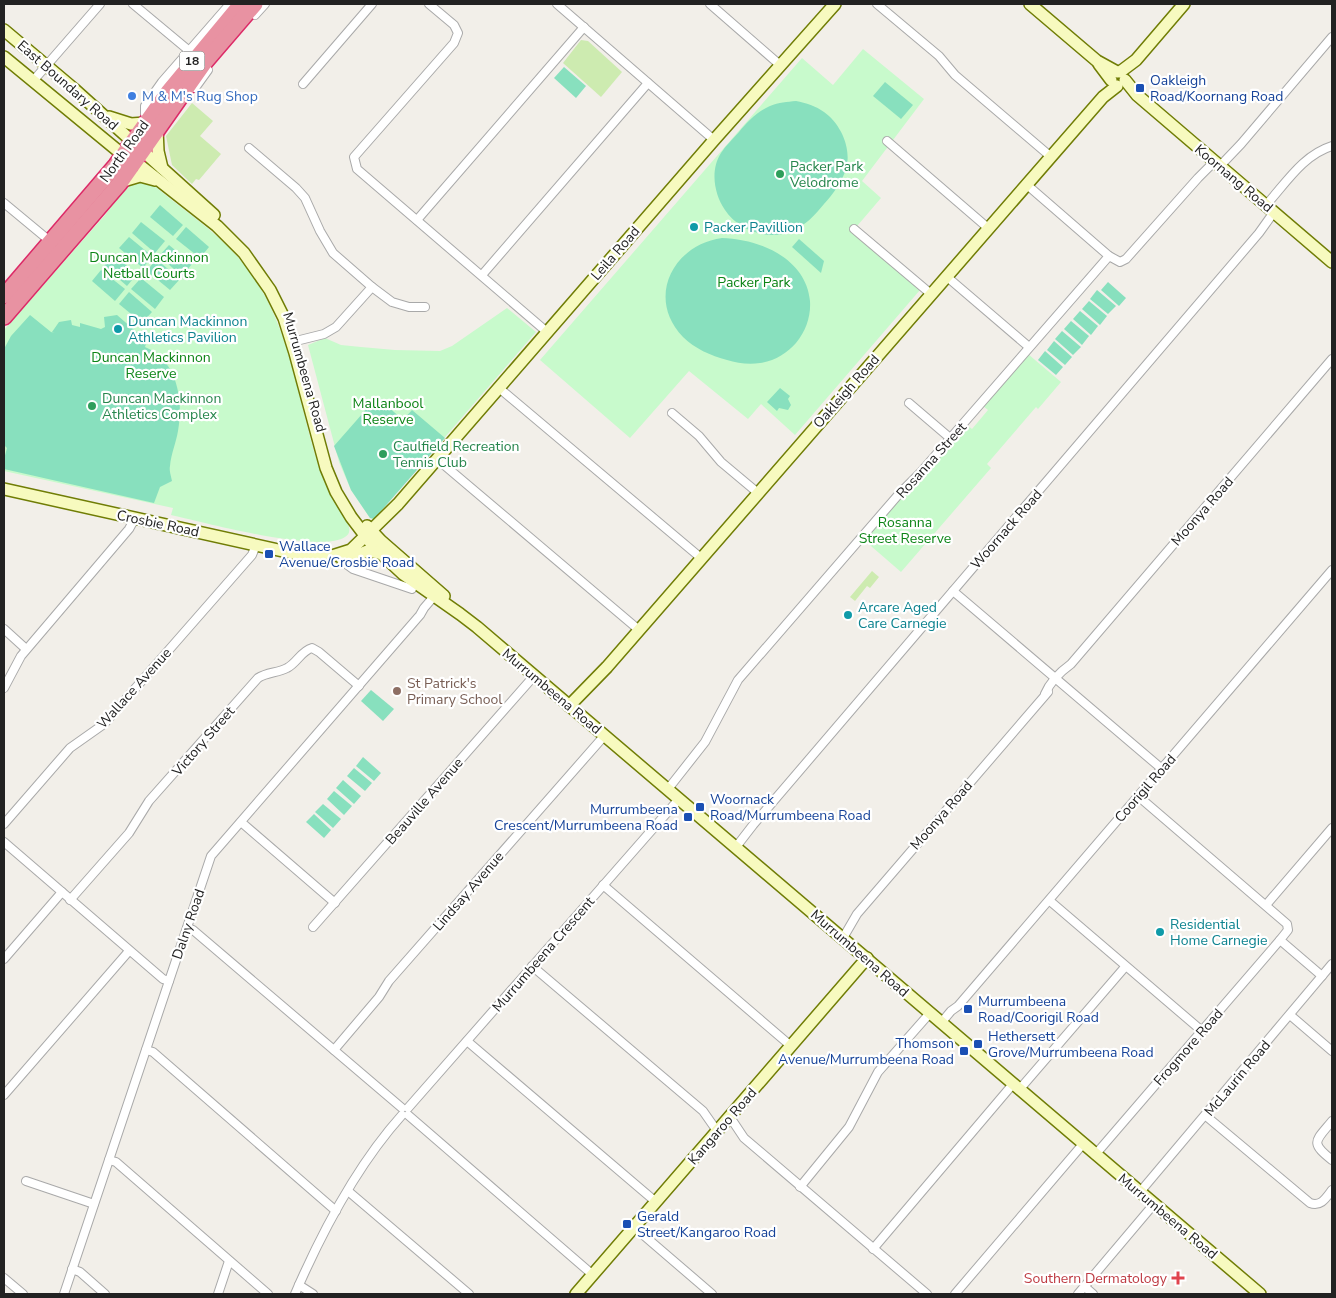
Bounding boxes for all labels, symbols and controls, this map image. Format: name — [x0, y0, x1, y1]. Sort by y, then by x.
street label: East Boundary Road — [13, 36, 122, 135]
road number: 18 — [180, 51, 204, 70]
place label: Oakleigh Road/Koornang Road — [1150, 71, 1283, 106]
marker: Oakleigh Road/Koornang Road — [1134, 82, 1146, 94]
place label: M & M's Rug Shop — [142, 87, 258, 106]
marker: M & M's Rug Shop — [126, 90, 138, 102]
street label: North Road — [95, 116, 153, 186]
street label: Koornang Road — [1190, 140, 1277, 217]
place label: Packer Park Velodrome — [789, 157, 864, 192]
marker: Packer Park Velodrome — [774, 168, 786, 180]
place label: Packer Pavillion — [704, 218, 803, 237]
marker: Packer Pavillion — [688, 221, 700, 233]
street label: Leila Road — [587, 222, 644, 284]
park label: Duncan Mackinnon Netball Courts — [89, 248, 209, 283]
park label: Packer Park — [717, 273, 792, 292]
street label: Murrumbeena Road — [278, 310, 331, 434]
place label: Duncan Mackinnon Athletics Pavilion — [128, 312, 247, 347]
marker: Duncan Mackinnon Athletics Pavilion — [112, 323, 124, 335]
park label: Duncan Mackinnon Reserve — [91, 348, 211, 383]
street label: Oakleigh Road — [809, 350, 884, 432]
place label: Duncan Mackinnon Athletics Complex — [102, 389, 221, 424]
park label: Mallanbool Reserve — [353, 394, 424, 429]
marker: Duncan Mackinnon Athletics Complex — [86, 400, 98, 412]
street label: Rosanna Street — [892, 418, 971, 502]
place label: Caulfield Recreation Tennis Club — [393, 437, 519, 472]
marker: Caulfield Recreation Tennis Club — [377, 448, 389, 460]
street label: Moonya Road — [1167, 473, 1238, 550]
street label: Woornack Road — [966, 485, 1046, 573]
street label: Crosbie Road — [115, 505, 201, 542]
park label: Rosanna Street Reserve — [859, 513, 951, 548]
place label: Wallace Avenue/Crosbie Road — [279, 537, 414, 572]
marker: Wallace Avenue/Crosbie Road — [263, 548, 275, 560]
place label: Arcare Aged Care Carnegie — [858, 598, 947, 633]
marker: Arcare Aged Care Carnegie — [842, 609, 854, 621]
street label: Wallace Avenue — [93, 644, 176, 733]
street label: Murrumbeena Road — [498, 644, 605, 739]
place label: St Patrick's Primary School — [407, 674, 503, 709]
marker: St Patrick's Primary School — [391, 685, 403, 697]
street label: Victory Street — [167, 702, 239, 781]
street label: Coorigil Road — [1110, 750, 1180, 826]
street label: Beauville Avenue — [381, 754, 467, 849]
street label: Moonya Road — [906, 777, 977, 854]
place label: Woornack Road/Murrumbeena Road — [710, 790, 871, 825]
place label: Murrumbeena Crescent/Murrumbeena Road — [494, 800, 678, 835]
marker: Woornack Road/Murrumbeena Road — [694, 801, 706, 813]
marker: Murrumbeena Crescent/Murrumbeena Road — [682, 811, 694, 823]
street label: Lindsay Avenue — [429, 848, 508, 935]
street label: Dalny Road — [168, 886, 209, 962]
street label: Murrumbeena Crescent — [488, 893, 599, 1016]
street label: Murrumbeena Road — [807, 905, 913, 1001]
place label: Residential Home Carnegie — [1170, 915, 1267, 950]
marker: Residential Home Carnegie — [1154, 926, 1166, 938]
place label: Murrumbeena Road/Coorigil Road — [978, 992, 1099, 1027]
marker: Murrumbeena Road/Coorigil Road — [962, 1003, 974, 1015]
street label: Frogmore Road — [1149, 1005, 1227, 1090]
place label: Hethersett Grove/Murrumbeena Road — [988, 1027, 1154, 1062]
place label: Thomson Avenue/Murrumbeena Road — [778, 1034, 954, 1069]
street label: McLaurin Road — [1200, 1036, 1275, 1120]
marker: Hethersett Grove/Murrumbeena Road — [972, 1038, 984, 1050]
marker: Thomson Avenue/Murrumbeena Road — [958, 1045, 970, 1057]
street label: Kangaroo Road — [684, 1084, 761, 1169]
street label: Murrumbeena Road — [1114, 1169, 1221, 1264]
place label: Gerald Street/Kangaroo Road — [637, 1207, 776, 1242]
marker: Gerald Street/Kangaroo Road — [621, 1218, 633, 1230]
place label: Southern Dermatology — [1024, 1269, 1168, 1288]
marker: Southern Dermatology — [1171, 1271, 1185, 1285]

